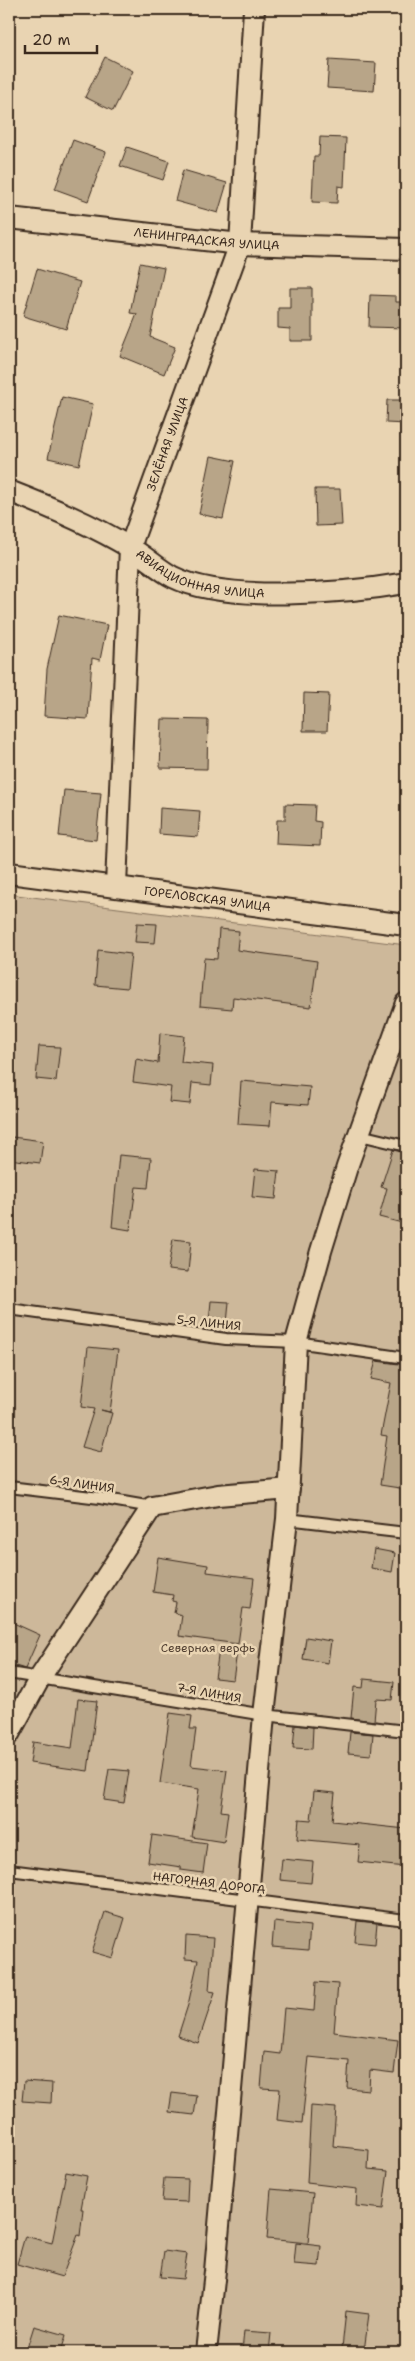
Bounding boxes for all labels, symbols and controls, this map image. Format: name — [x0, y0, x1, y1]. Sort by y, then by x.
scale bar — [25, 22, 98, 54]
text: 20 m — [32, 30, 71, 50]
street label: ЛЕНИНГРАДСКАЯ УЛИЦА — [133, 224, 280, 253]
street label: ЗЕЛЁНАЯ УЛИЦА — [143, 394, 192, 493]
street label: АВИАЦИОННАЯ УЛИЦА — [133, 546, 265, 601]
street label: ГОРЕЛОВСКАЯ УЛИЦА — [143, 883, 272, 915]
street label: 5-Я ЛИНИЯ — [176, 1312, 242, 1334]
street label: 6-Я ЛИНИЯ — [49, 1472, 115, 1496]
park label: Северная верфь — [161, 1640, 255, 1656]
street label: 7-Я ЛИНИЯ — [176, 1679, 242, 1707]
street label: НАГОРНАЯ ДОРОГА — [152, 1868, 267, 1898]

